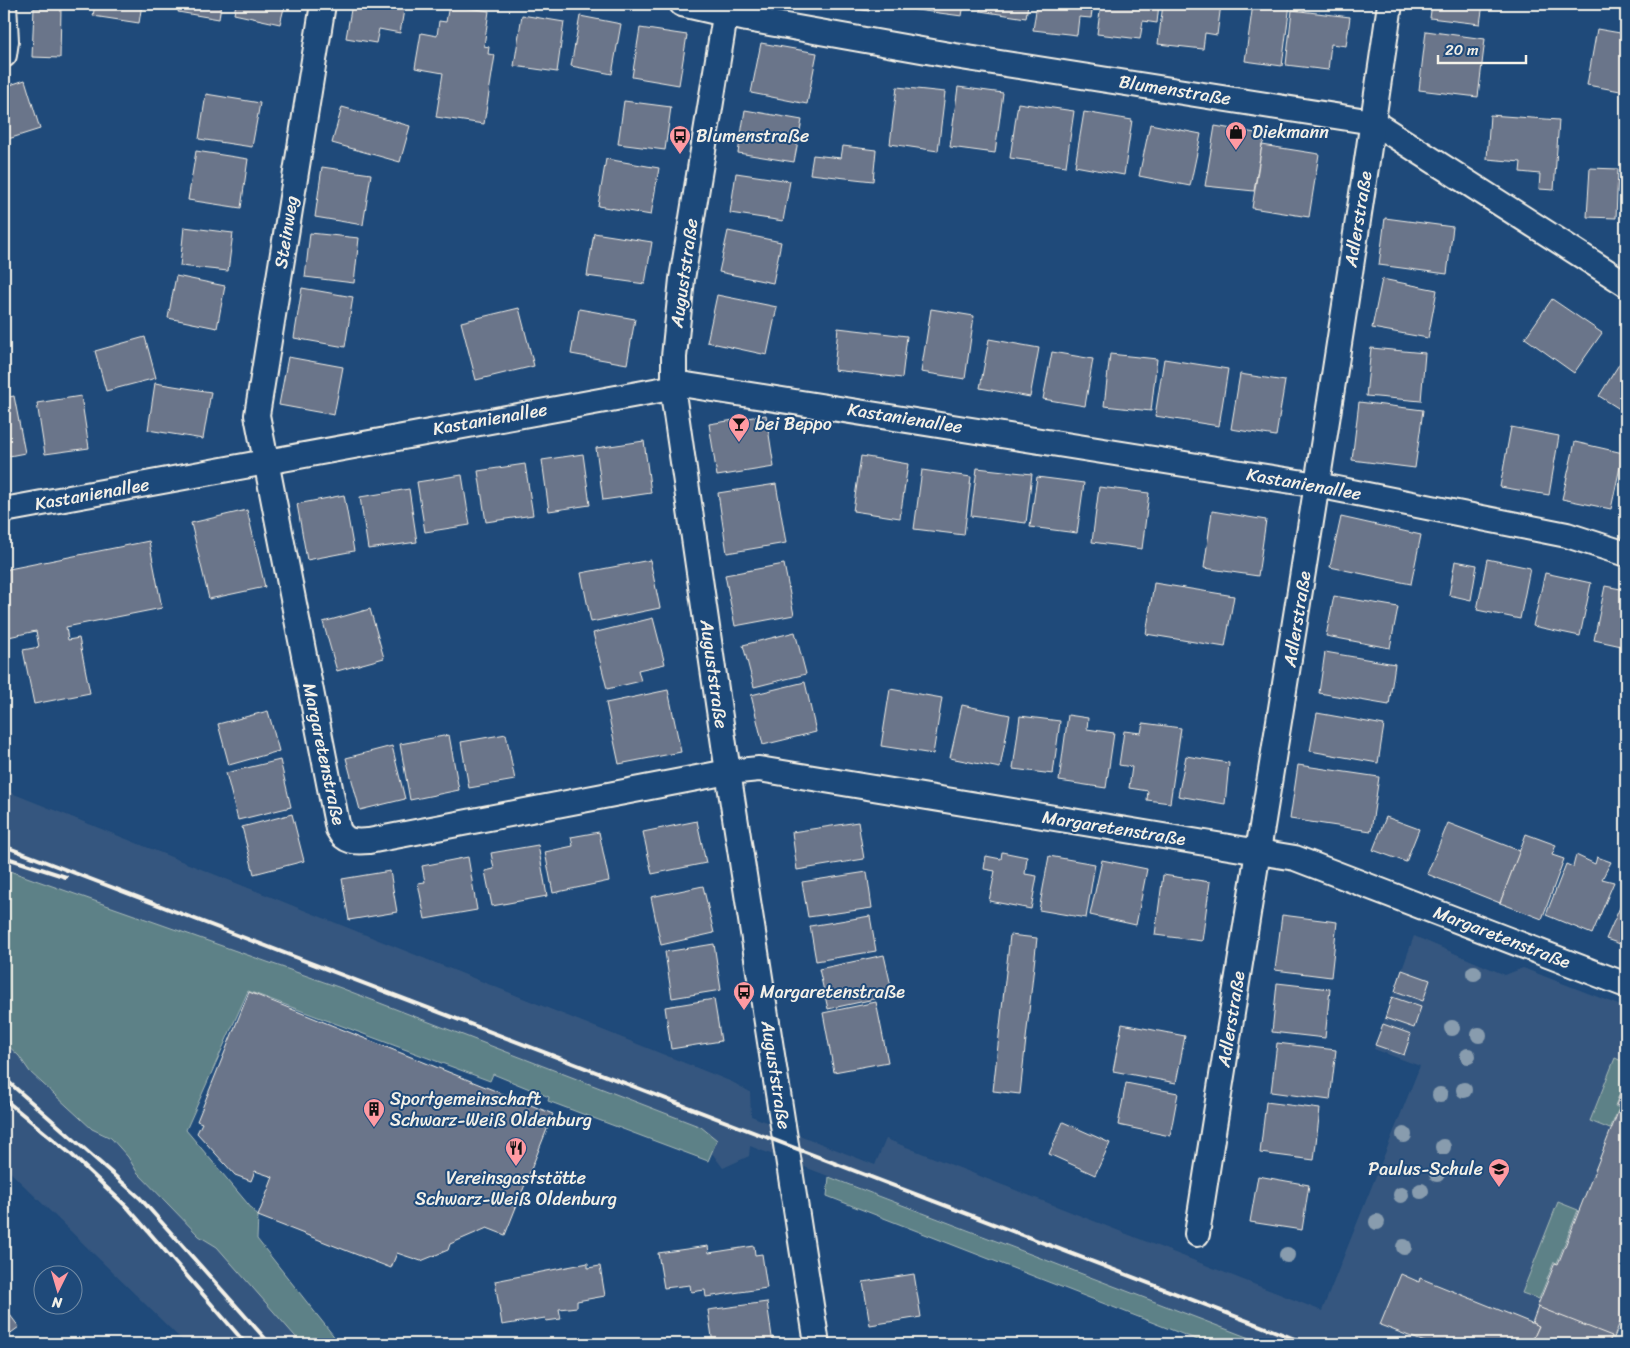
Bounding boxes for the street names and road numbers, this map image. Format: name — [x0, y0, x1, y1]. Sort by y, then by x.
street label: Blumenstraße — [1117, 65, 1233, 115]
street label: Adlerstraße — [1334, 168, 1381, 270]
street label: Steinweg — [264, 193, 308, 271]
street label: Auguststraße — [660, 216, 707, 331]
street label: Kastanienallee — [430, 393, 550, 445]
street label: Kastanienallee — [845, 393, 965, 443]
street label: Kastanienallee — [1244, 458, 1364, 510]
street label: Kastanienallee — [32, 468, 152, 520]
street label: Adlerstraße — [1273, 568, 1320, 670]
street label: Auguststraße — [690, 616, 737, 731]
street label: Margaretenstraße — [293, 680, 355, 828]
street label: Margaretenstraße — [1040, 801, 1188, 855]
street label: Margaretenstraße — [1429, 896, 1576, 978]
street label: Adlerstraße — [1207, 968, 1254, 1070]
street label: Auguststraße — [751, 1017, 800, 1132]

